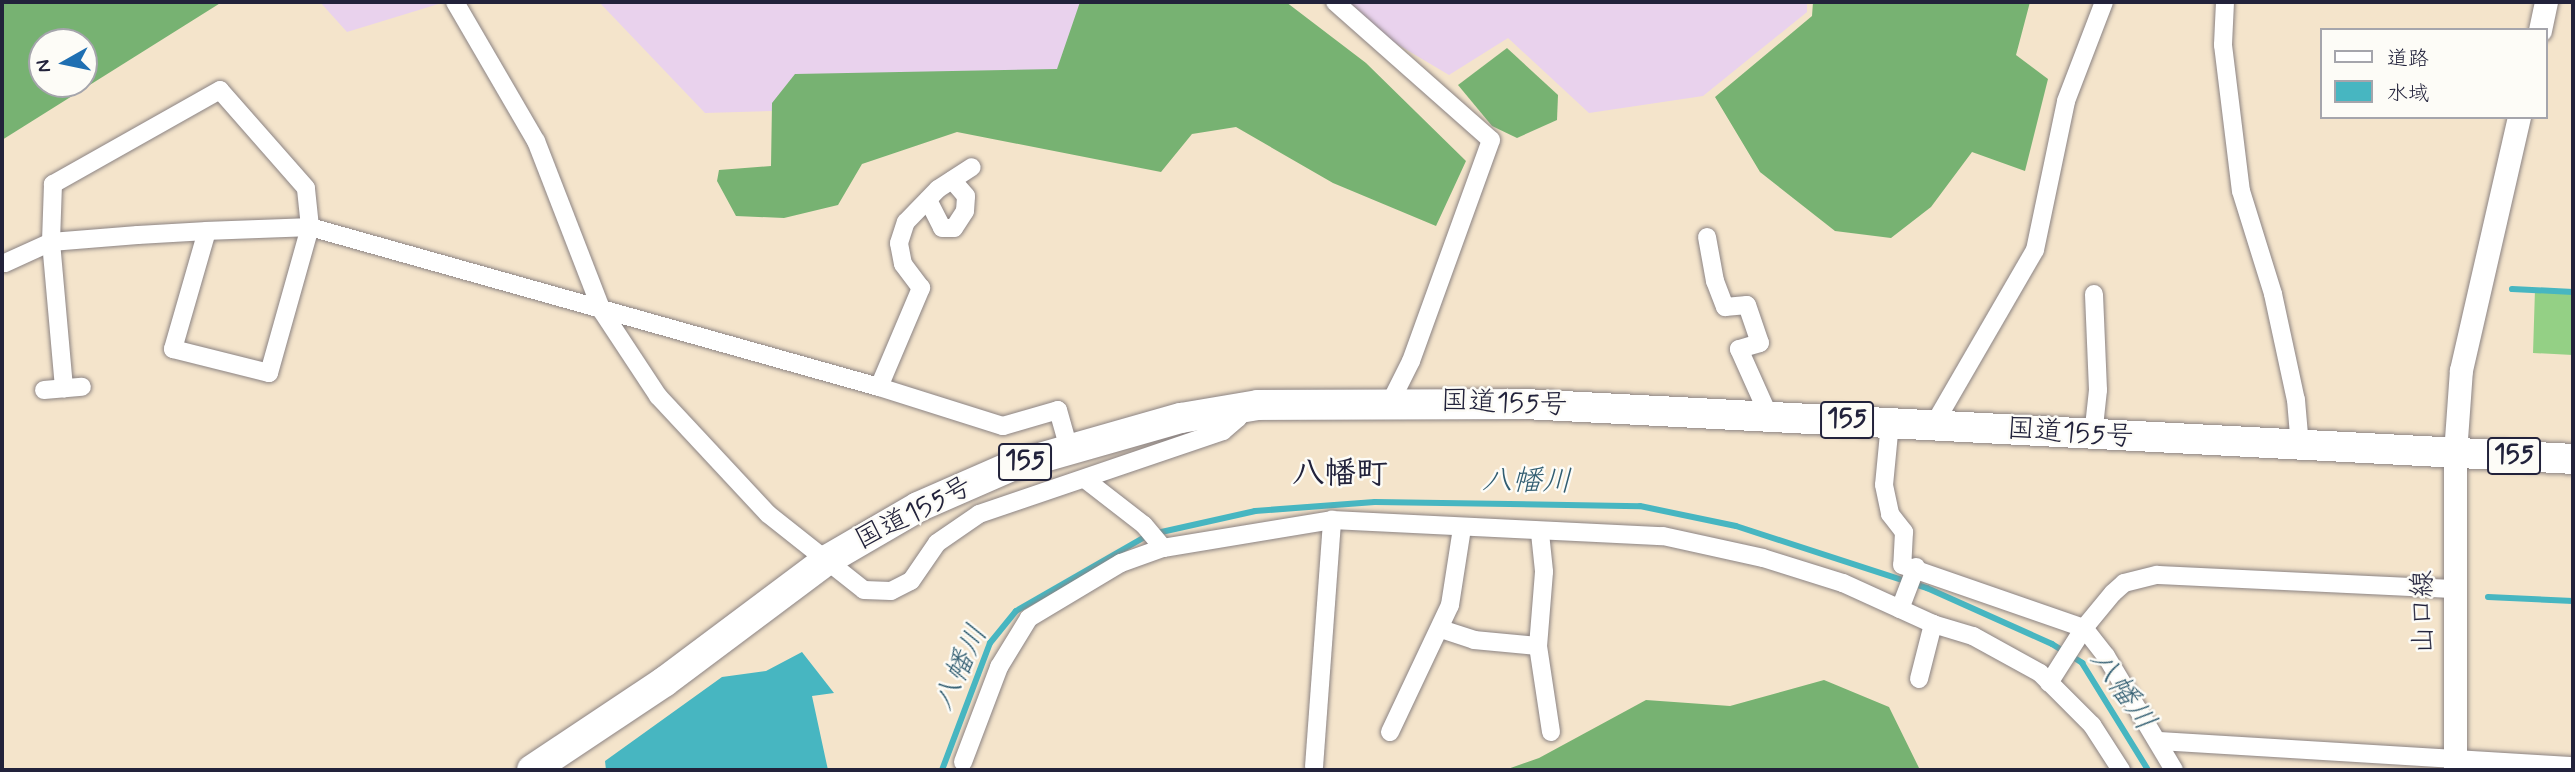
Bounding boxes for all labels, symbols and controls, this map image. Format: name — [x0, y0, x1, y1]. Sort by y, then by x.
north arrow — [28, 28, 98, 98]
legend — [2320, 28, 2547, 119]
text: 道路 — [2387, 45, 2429, 73]
text: N — [30, 58, 57, 74]
text: 水域 — [2387, 80, 2429, 108]
street label: 国道155号 — [1440, 385, 1568, 423]
road number: 155 — [1819, 398, 1875, 442]
street label: 国道155号 — [2005, 413, 2135, 455]
road number: 155 — [2486, 433, 2542, 478]
road number: 155 — [997, 440, 1053, 484]
district label: 八幡町 — [1292, 455, 1388, 493]
water label: 八幡川 — [1482, 463, 1572, 501]
street label: 国道155号 — [850, 470, 978, 558]
street label: 山口線 — [2407, 570, 2441, 654]
water label: 八幡川 — [926, 620, 996, 716]
water label: 八幡川 — [2081, 644, 2163, 738]

